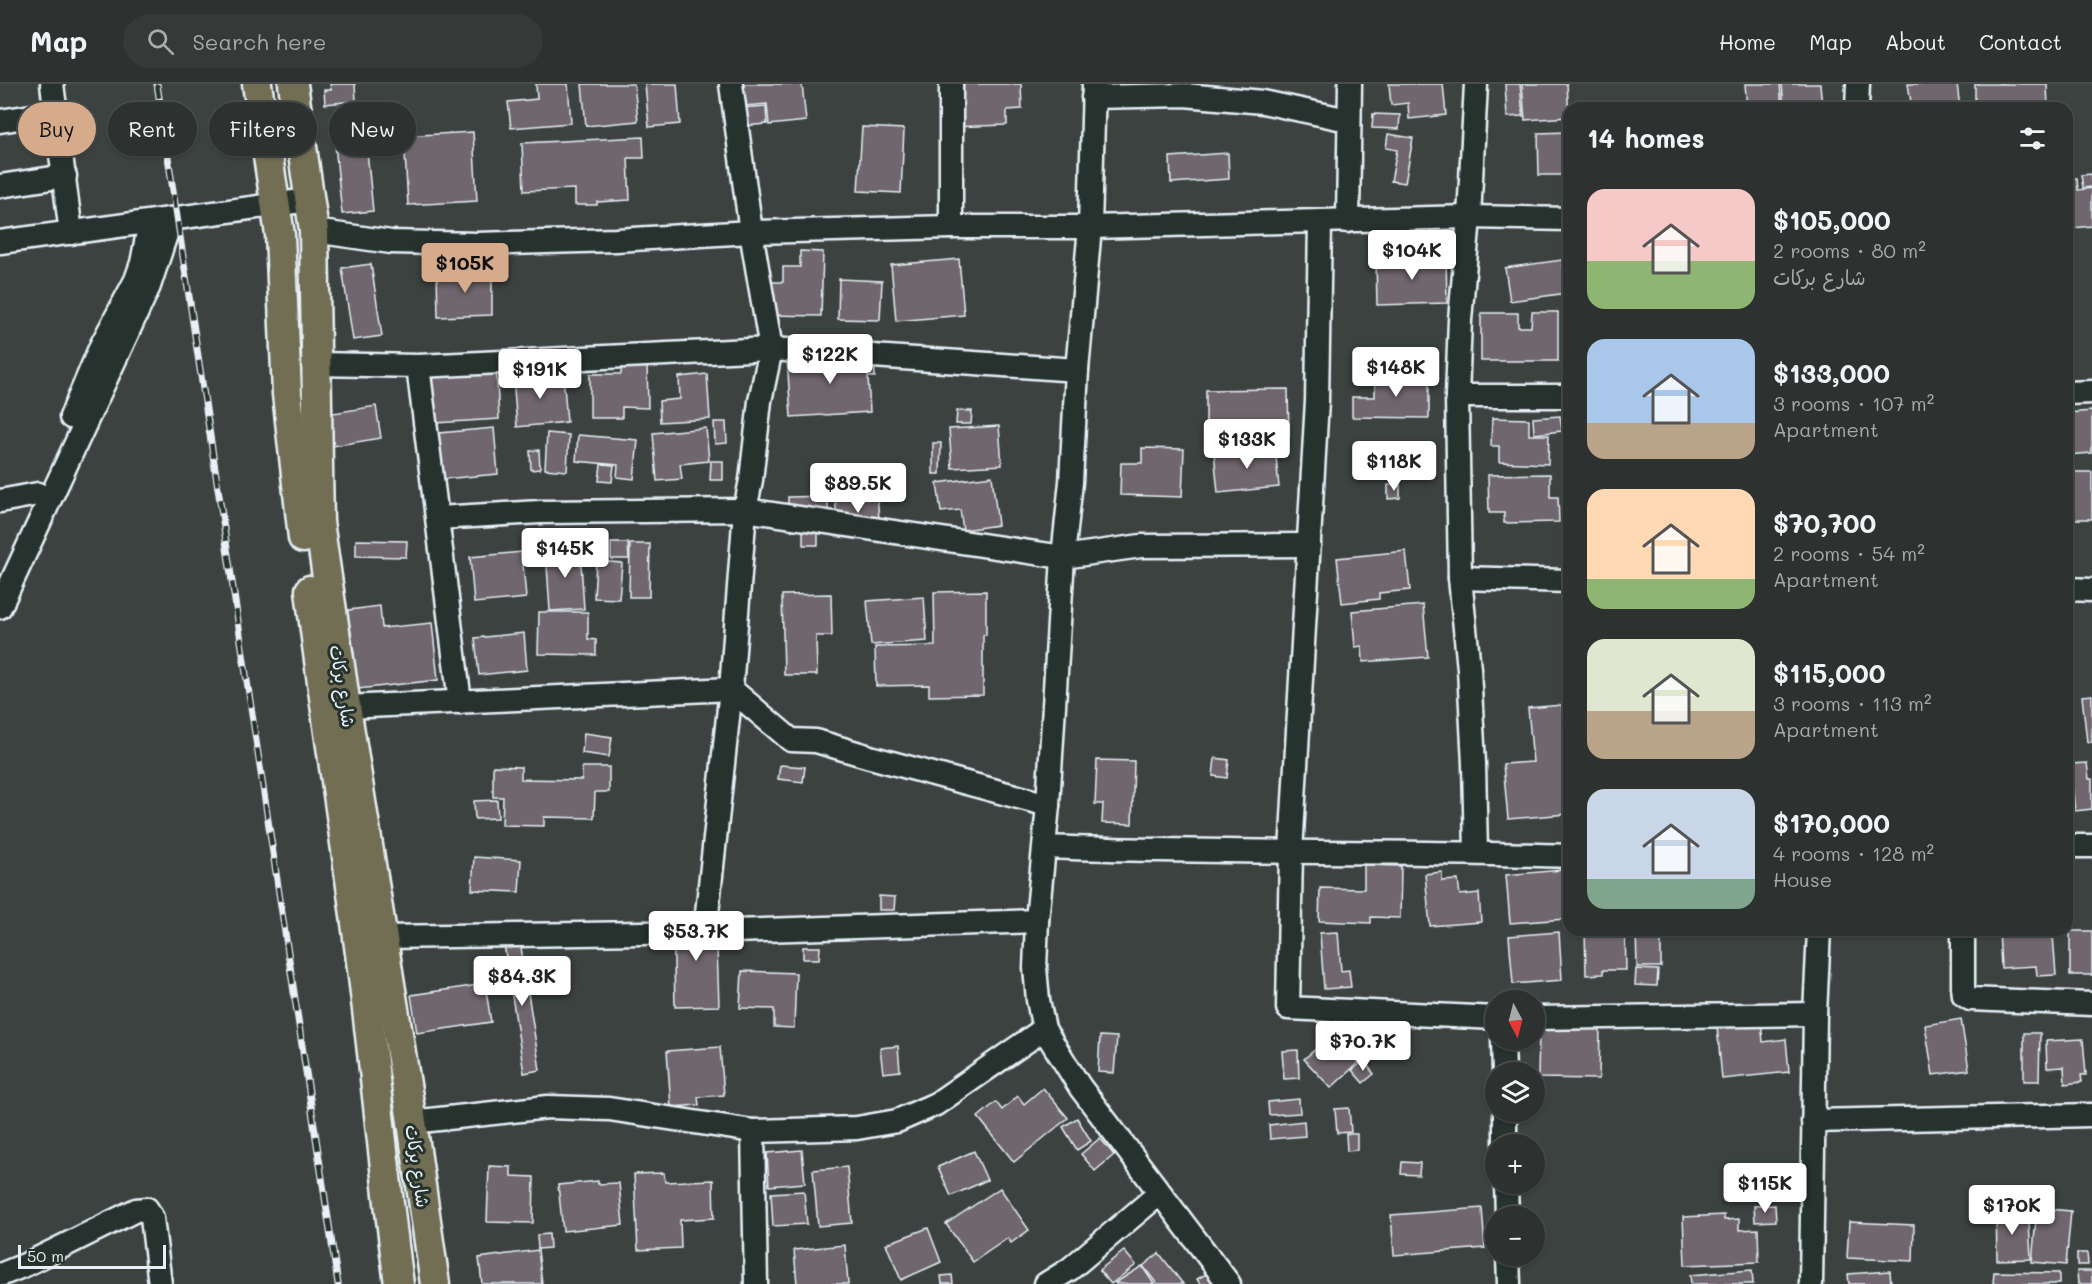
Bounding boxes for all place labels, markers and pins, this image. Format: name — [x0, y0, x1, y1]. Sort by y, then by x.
pin: $104K — [1370, 230, 1454, 281]
pin: $105K — [423, 243, 507, 294]
pin: $122K — [788, 334, 872, 385]
pin: $148K — [1354, 347, 1438, 398]
pin: $191K — [498, 349, 582, 400]
pin: $133K — [1205, 419, 1289, 470]
pin: $118K — [1352, 441, 1436, 492]
pin: $89.5K — [809, 463, 907, 514]
pin: $145K — [523, 528, 607, 579]
pin: $53.7K — [647, 911, 745, 962]
pin: $84.3K — [473, 956, 571, 1007]
pin: $70.7K — [1314, 1021, 1412, 1072]
pin: $115K — [1723, 1163, 1807, 1214]
pin: $170K — [1970, 1185, 2054, 1236]

